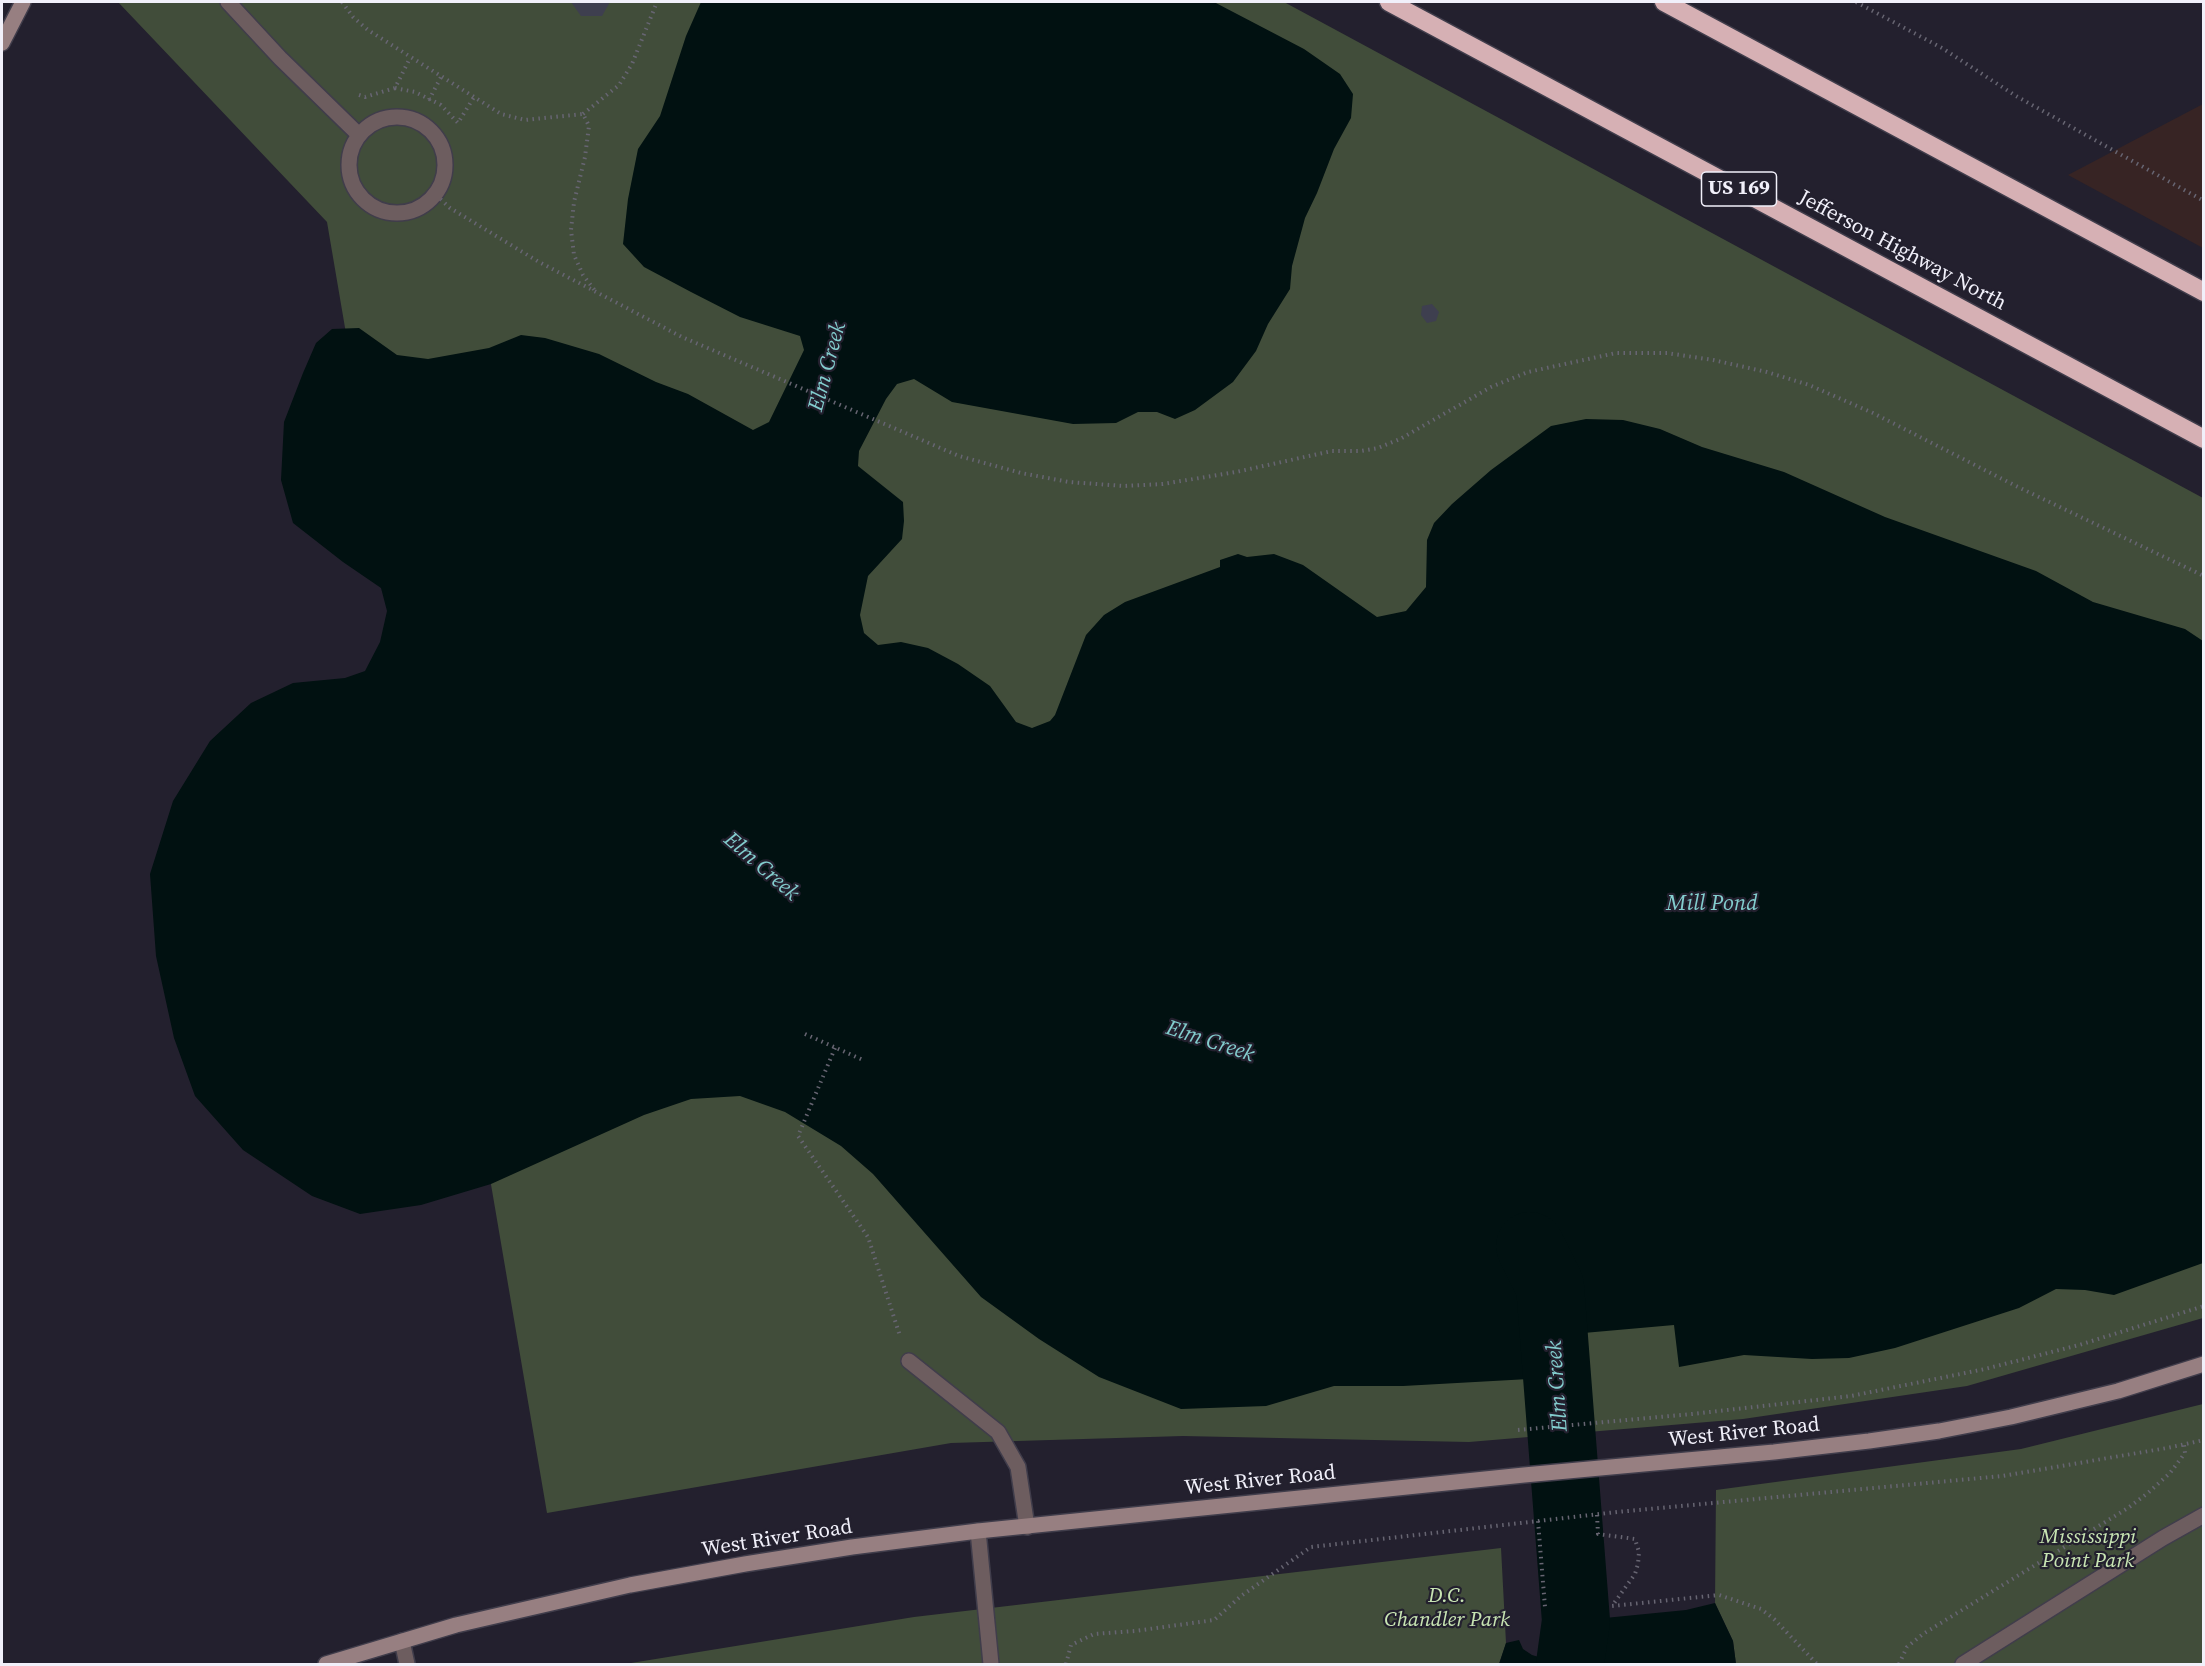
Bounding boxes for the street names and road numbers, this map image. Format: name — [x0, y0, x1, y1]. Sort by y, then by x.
road number: US 169 — [1702, 172, 1776, 206]
street label: Jefferson Highway North — [1794, 185, 2010, 317]
street label: West River Road — [1667, 1413, 1821, 1453]
street label: West River Road — [1183, 1461, 1337, 1501]
street label: West River Road — [700, 1515, 854, 1563]

